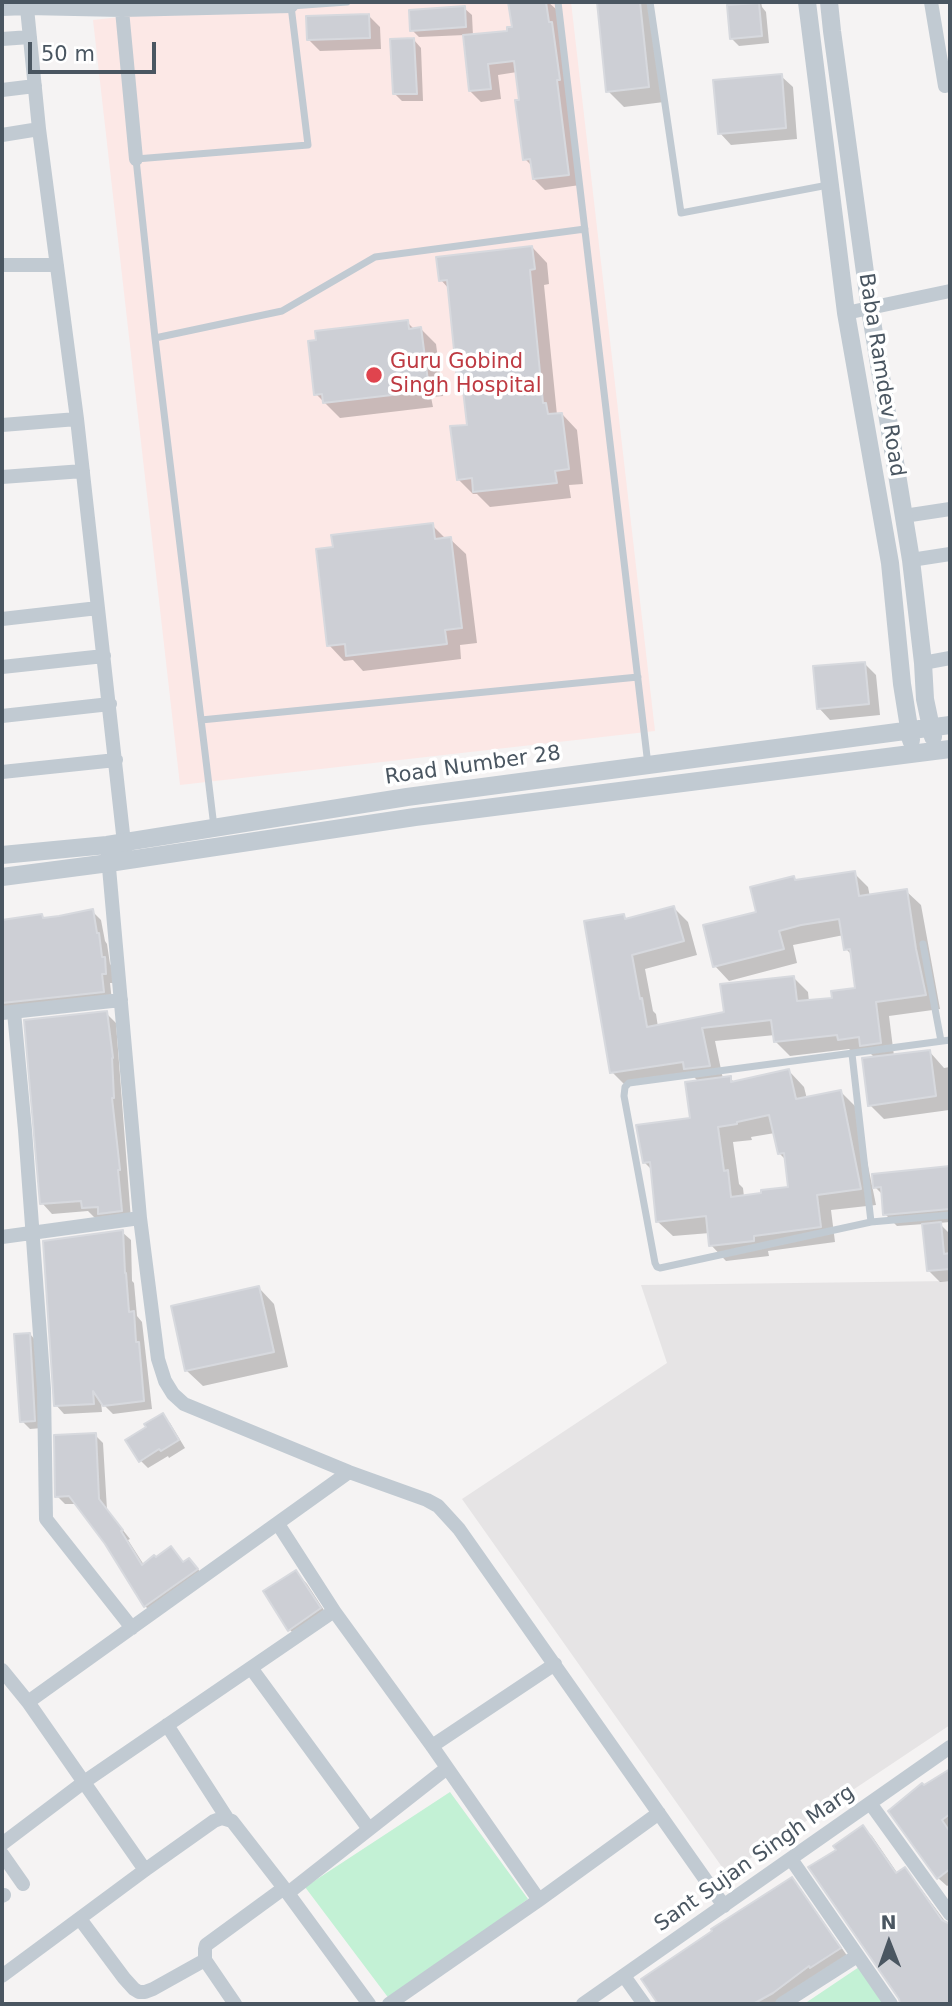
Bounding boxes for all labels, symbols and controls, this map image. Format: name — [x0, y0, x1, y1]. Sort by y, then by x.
scale bar — [32, 28, 159, 72]
text: 50 m — [41, 42, 95, 66]
street label: Baba Ramdev Road — [852, 271, 910, 479]
place label: Guru Gobind Singh Hospital — [390, 350, 541, 400]
marker: Guru Gobind Singh Hospital — [364, 365, 384, 385]
street label: Road Number 28 — [384, 741, 562, 791]
street label: Sant Sujan Singh Marg — [650, 1780, 860, 1938]
north arrow — [854, 1908, 924, 1978]
text: N — [880, 1911, 897, 1933]

